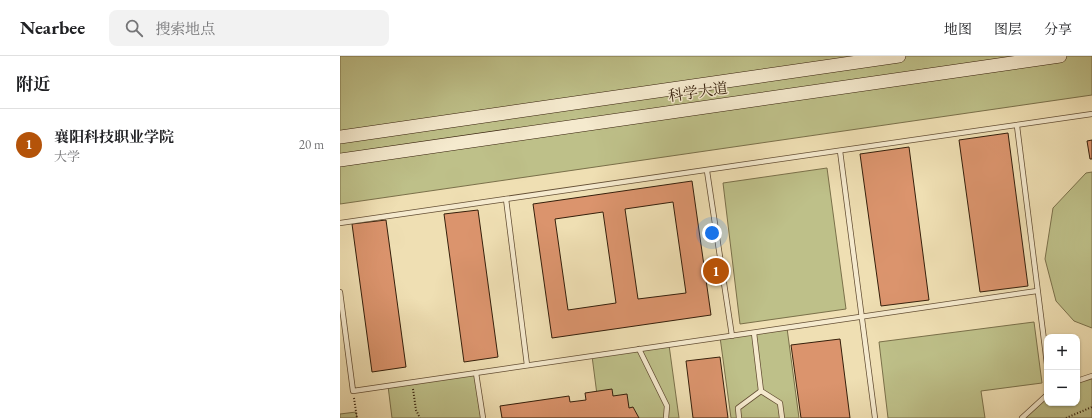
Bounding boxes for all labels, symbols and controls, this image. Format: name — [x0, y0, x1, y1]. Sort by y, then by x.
search box — [109, 10, 389, 46]
text: Nearbee — [20, 15, 85, 40]
icon: search — [123, 17, 145, 39]
text: 搜索地点 — [155, 19, 215, 38]
text: 地图 — [944, 20, 972, 38]
text: 图层 — [994, 20, 1022, 38]
text: 分享 — [1044, 20, 1072, 38]
text: 附近 — [16, 73, 50, 95]
street label: 科学大道 — [667, 78, 729, 105]
text: 襄阳科技职业学院 — [54, 127, 174, 146]
text: 1 — [26, 136, 32, 153]
text: 20 m — [299, 136, 324, 153]
text: 大学 — [54, 148, 80, 165]
your location — [702, 223, 722, 243]
pin: 1 — [703, 256, 729, 286]
map controls — [1044, 334, 1080, 406]
button: + — [1044, 334, 1080, 370]
button: − — [1044, 370, 1080, 406]

